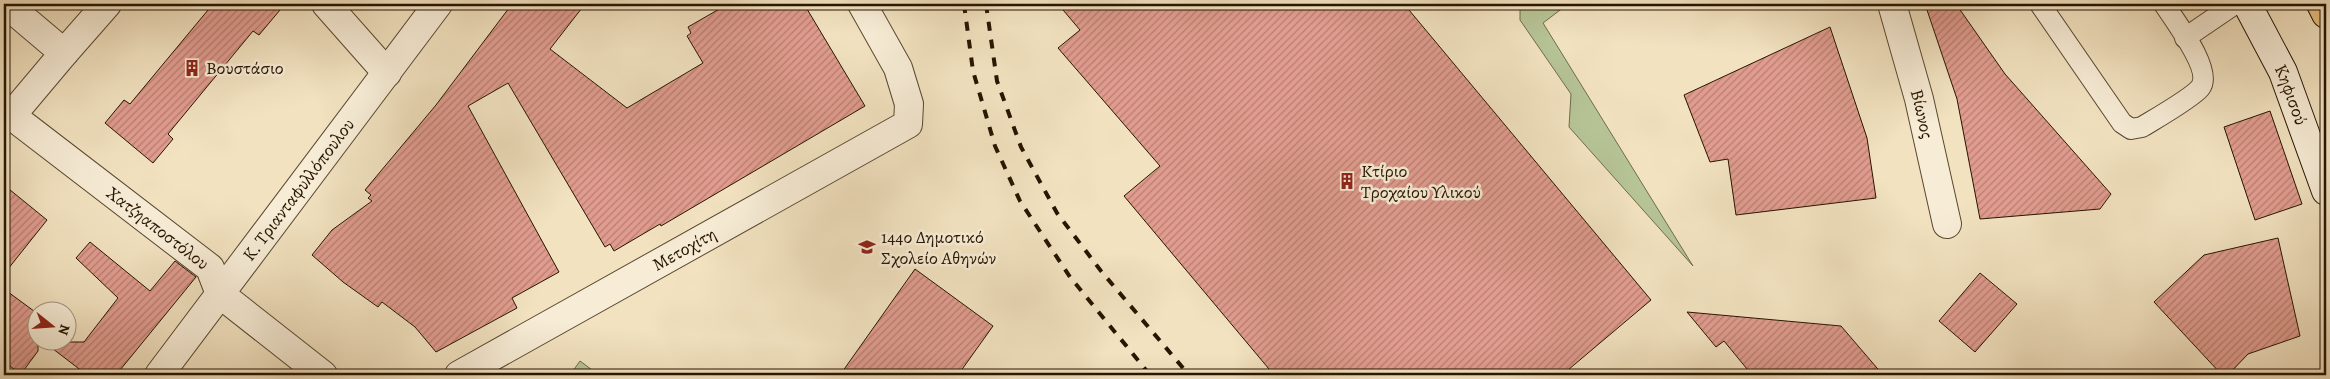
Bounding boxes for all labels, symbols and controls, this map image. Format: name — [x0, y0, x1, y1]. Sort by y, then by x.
place label: Βουστάσιο — [206, 56, 284, 80]
building icon: Βουστάσιο — [182, 58, 202, 78]
street label: Κηφισού — [2269, 60, 2313, 128]
street label: Βίωνος — [1905, 86, 1940, 141]
street label: Κ. Τριανταφυλλόπουλου — [237, 113, 360, 266]
place label: Κτίριο Τροχαίου Υλικού — [1361, 159, 1481, 204]
building icon: Κτίριο Τροχαίου Υλικού — [1337, 171, 1357, 191]
street label: Χατζηαποστόλου — [102, 181, 214, 275]
street label: Μετοχίτη — [648, 222, 720, 277]
place label: 144ο Δημοτικό Σχολείο Αθηνών — [881, 225, 996, 270]
school or university icon: 144ο Δημοτικό Σχολείο Αθηνών — [857, 237, 877, 257]
north arrow — [28, 302, 78, 352]
text: N — [53, 322, 75, 337]

